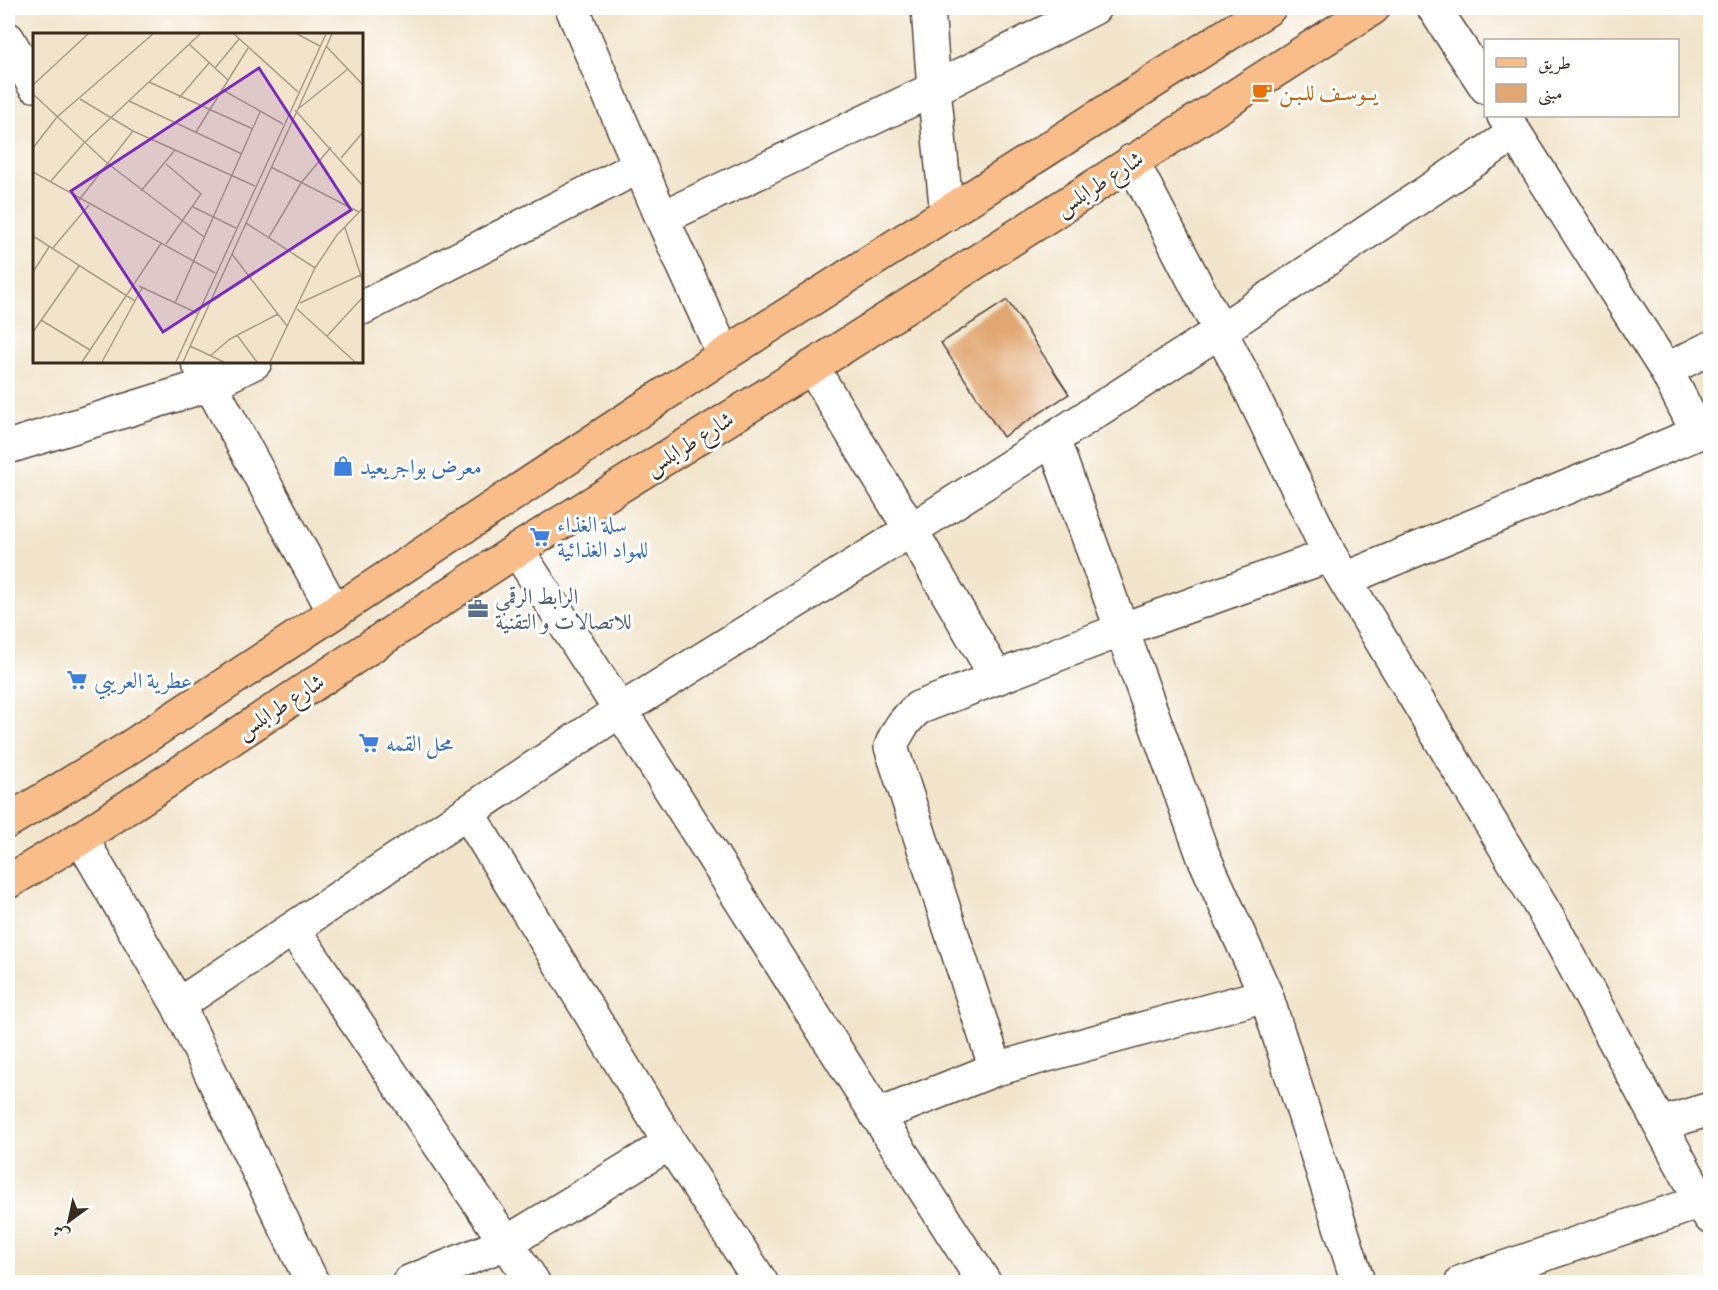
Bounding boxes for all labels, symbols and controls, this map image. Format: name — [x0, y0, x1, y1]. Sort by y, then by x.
inset map — [33, 33, 363, 363]
legend — [1484, 39, 1679, 117]
text: طريق — [1538, 51, 1571, 75]
place label: يــوسـف للـبـن — [1279, 78, 1379, 108]
cafe icon: يــوسـف للـبـن — [1250, 80, 1274, 104]
text: مبنى — [1538, 81, 1563, 106]
street label: شارع طرابلس — [1049, 144, 1151, 226]
street label: شارع طرابلس — [639, 404, 741, 485]
place label: معرض بواجريعيد — [360, 452, 482, 481]
shop icon: معرض بواجريعيد — [331, 454, 355, 478]
place label: سلة الغذاء للمواد الغذائية — [557, 510, 648, 564]
supermarket icon: سلة الغذاء للمواد الغذائية — [528, 525, 552, 549]
place label: الرابط الرقمي للاتصالات و التقنية — [495, 582, 632, 636]
office icon: الرابط الرقمي للاتصالات و التقنية — [466, 597, 490, 621]
place label: عطرية العريبي — [94, 666, 192, 700]
street label: شارع طرابلس — [230, 667, 332, 749]
supermarket icon: عطرية العريبي — [65, 668, 89, 692]
place label: محل القمه — [386, 729, 454, 759]
supermarket icon: محل القمه — [357, 731, 381, 755]
north arrow — [39, 1191, 99, 1251]
text: ش — [49, 1220, 73, 1246]

